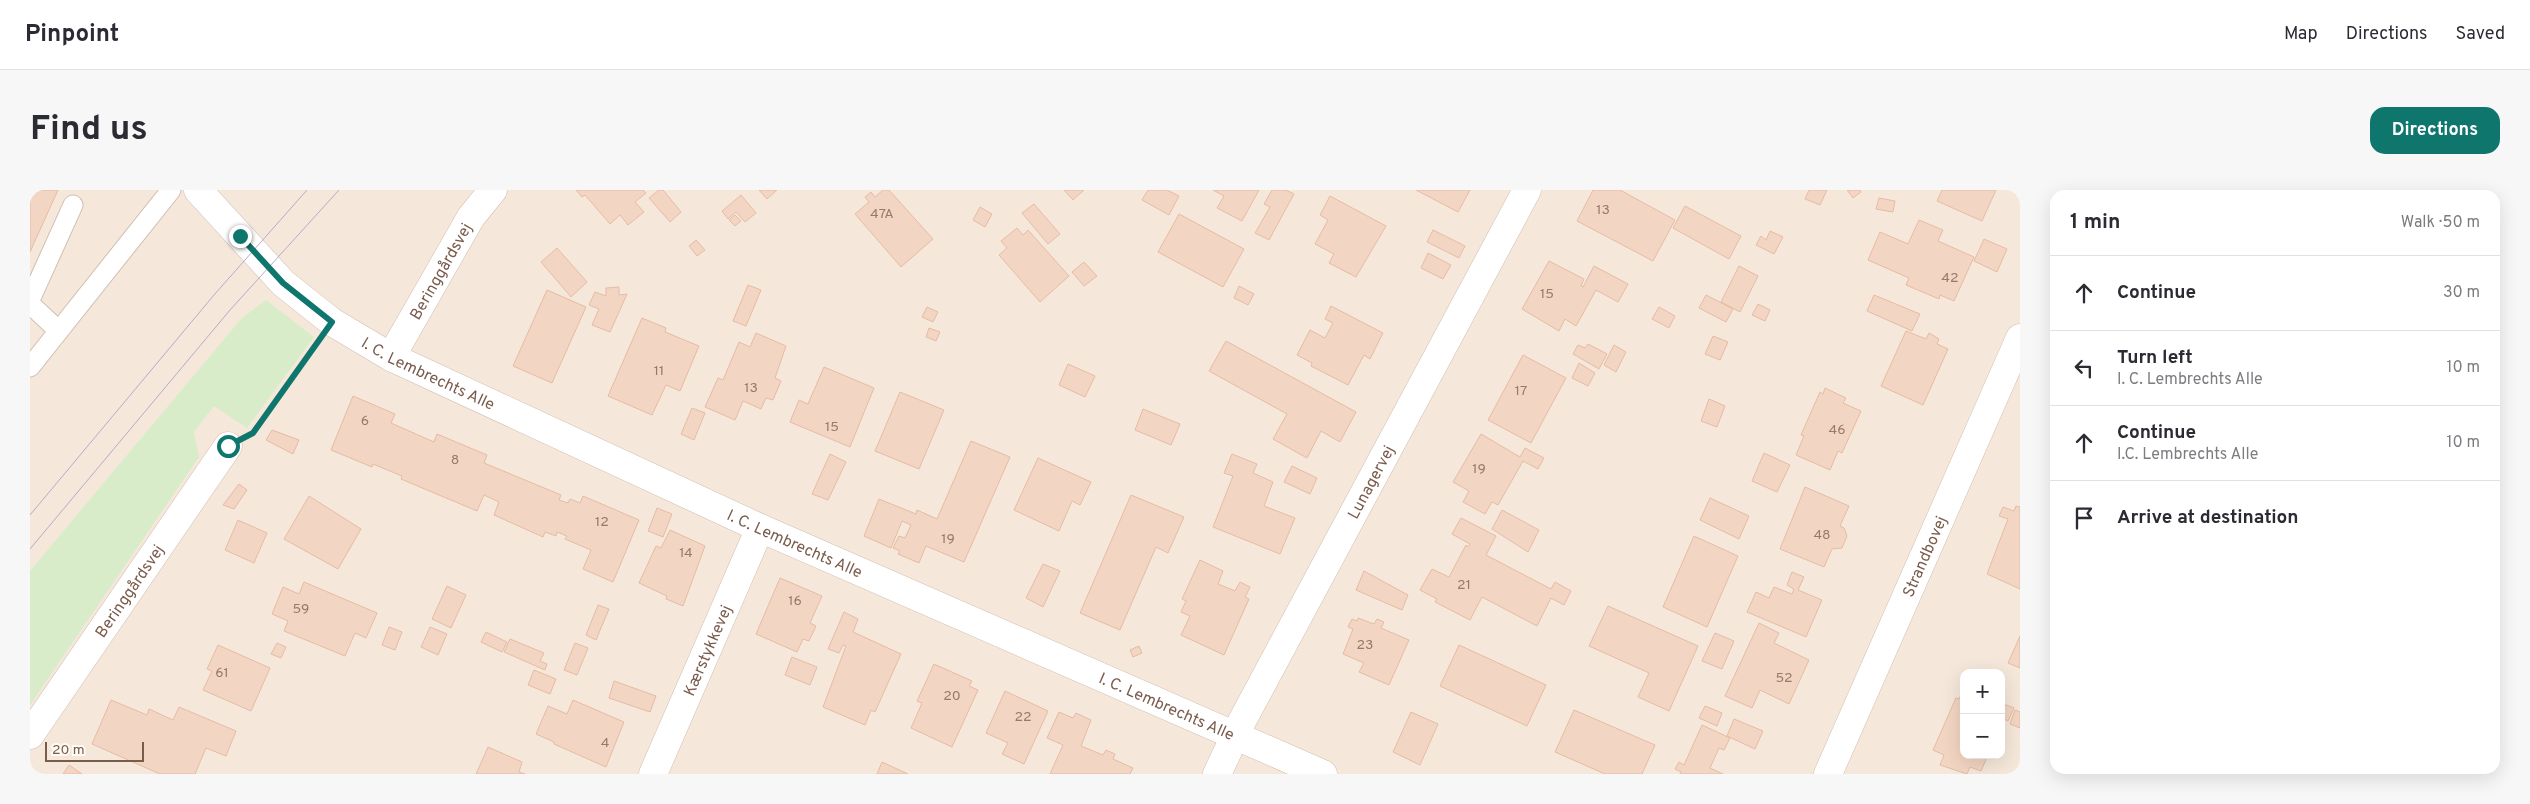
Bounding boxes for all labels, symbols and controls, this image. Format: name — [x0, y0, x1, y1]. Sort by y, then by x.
text: Pinpoint — [25, 20, 119, 50]
text: Map — [2284, 23, 2318, 46]
text: Directions — [2346, 23, 2428, 46]
text: Saved — [2456, 23, 2505, 46]
button: Directions — [2370, 107, 2500, 154]
text: Find us — [30, 108, 148, 152]
house number: 13 — [1596, 202, 1610, 219]
house number: 47A — [870, 206, 894, 223]
text: 1 min — [2070, 209, 2120, 236]
text: Walk · 50 m — [2401, 213, 2480, 233]
street label: Beringgårdsvej — [406, 220, 477, 324]
route end — [229, 225, 252, 248]
house number: 42 — [1941, 270, 1959, 287]
icon: ahead — [2070, 279, 2098, 307]
text: Continue — [2117, 281, 2196, 305]
text: 30 m — [2443, 283, 2480, 303]
house number: 15 — [1540, 286, 1554, 303]
street label: I. C. Lembrechts Alle — [357, 334, 498, 416]
text: Turn left — [2117, 346, 2193, 370]
icon: left — [2070, 354, 2098, 382]
text: 10 m — [2446, 358, 2480, 378]
house number: 11 — [654, 363, 664, 380]
text: I. C. Lembrechts Alle — [2117, 370, 2263, 390]
house number: 13 — [744, 380, 758, 397]
house number: 17 — [1515, 383, 1527, 400]
house number: 6 — [361, 413, 369, 430]
house number: 15 — [825, 419, 839, 436]
text: Continue — [2117, 421, 2196, 445]
house number: 46 — [1828, 422, 1846, 439]
icon: ahead — [2070, 429, 2098, 457]
text: 10 m — [2446, 433, 2480, 453]
route start — [217, 435, 240, 458]
street label: Lunagervej — [1344, 443, 1400, 523]
text: I.C. Lembrechts Alle — [2117, 445, 2258, 465]
house number: 8 — [451, 452, 459, 469]
house number: 19 — [1472, 461, 1486, 478]
icon: arrive — [2070, 504, 2098, 532]
street label: I. C. Lembrechts Alle — [723, 506, 865, 583]
text: Arrive at destination — [2117, 506, 2298, 530]
street label: Strandbovej — [1899, 513, 1952, 601]
house number: 12 — [595, 514, 609, 531]
house number: 48 — [1813, 527, 1831, 544]
house number: 19 — [941, 531, 955, 548]
street label: Beringgårdsvej — [92, 541, 169, 642]
house number: 14 — [679, 545, 693, 562]
house number: 21 — [1457, 577, 1471, 594]
house number: 16 — [788, 593, 802, 610]
house number: 59 — [293, 601, 309, 618]
street label: Kærstykkevej — [680, 602, 737, 700]
house number: 23 — [1357, 637, 1374, 654]
house number: 61 — [215, 665, 229, 682]
street label: I. C. Lembrechts Alle — [1095, 669, 1237, 746]
map controls — [1960, 669, 2005, 759]
button: + — [1960, 669, 2005, 714]
house number: 52 — [1775, 670, 1793, 687]
house number: 20 — [943, 688, 961, 705]
house number: 22 — [1014, 709, 1032, 726]
button: − — [1960, 714, 2005, 759]
house number: 4 — [601, 735, 609, 752]
scale bar — [45, 739, 144, 762]
text: 20 m — [52, 742, 85, 759]

